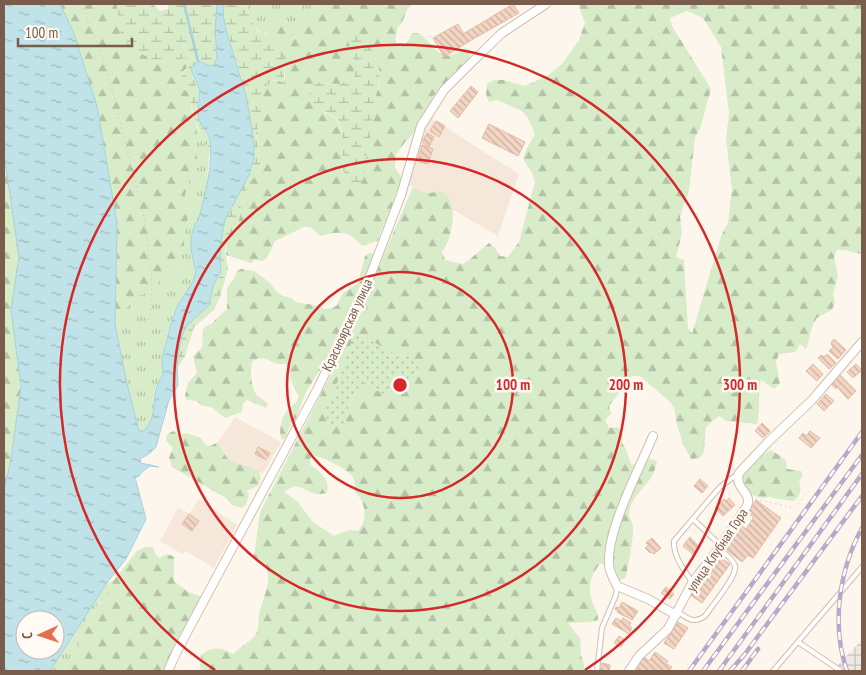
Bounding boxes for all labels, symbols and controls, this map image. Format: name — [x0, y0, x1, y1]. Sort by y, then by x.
scale bar — [18, 15, 131, 47]
text: 100 m — [25, 23, 58, 42]
street label: Красноярская улица — [318, 276, 376, 374]
text: 100 m — [496, 375, 530, 394]
text: 200 m — [609, 375, 643, 394]
text: 300 m — [723, 375, 757, 394]
centre of rings — [391, 376, 409, 394]
street label: улица Клубная Гора — [682, 505, 752, 595]
north arrow — [15, 610, 65, 660]
text: С — [18, 631, 36, 639]

